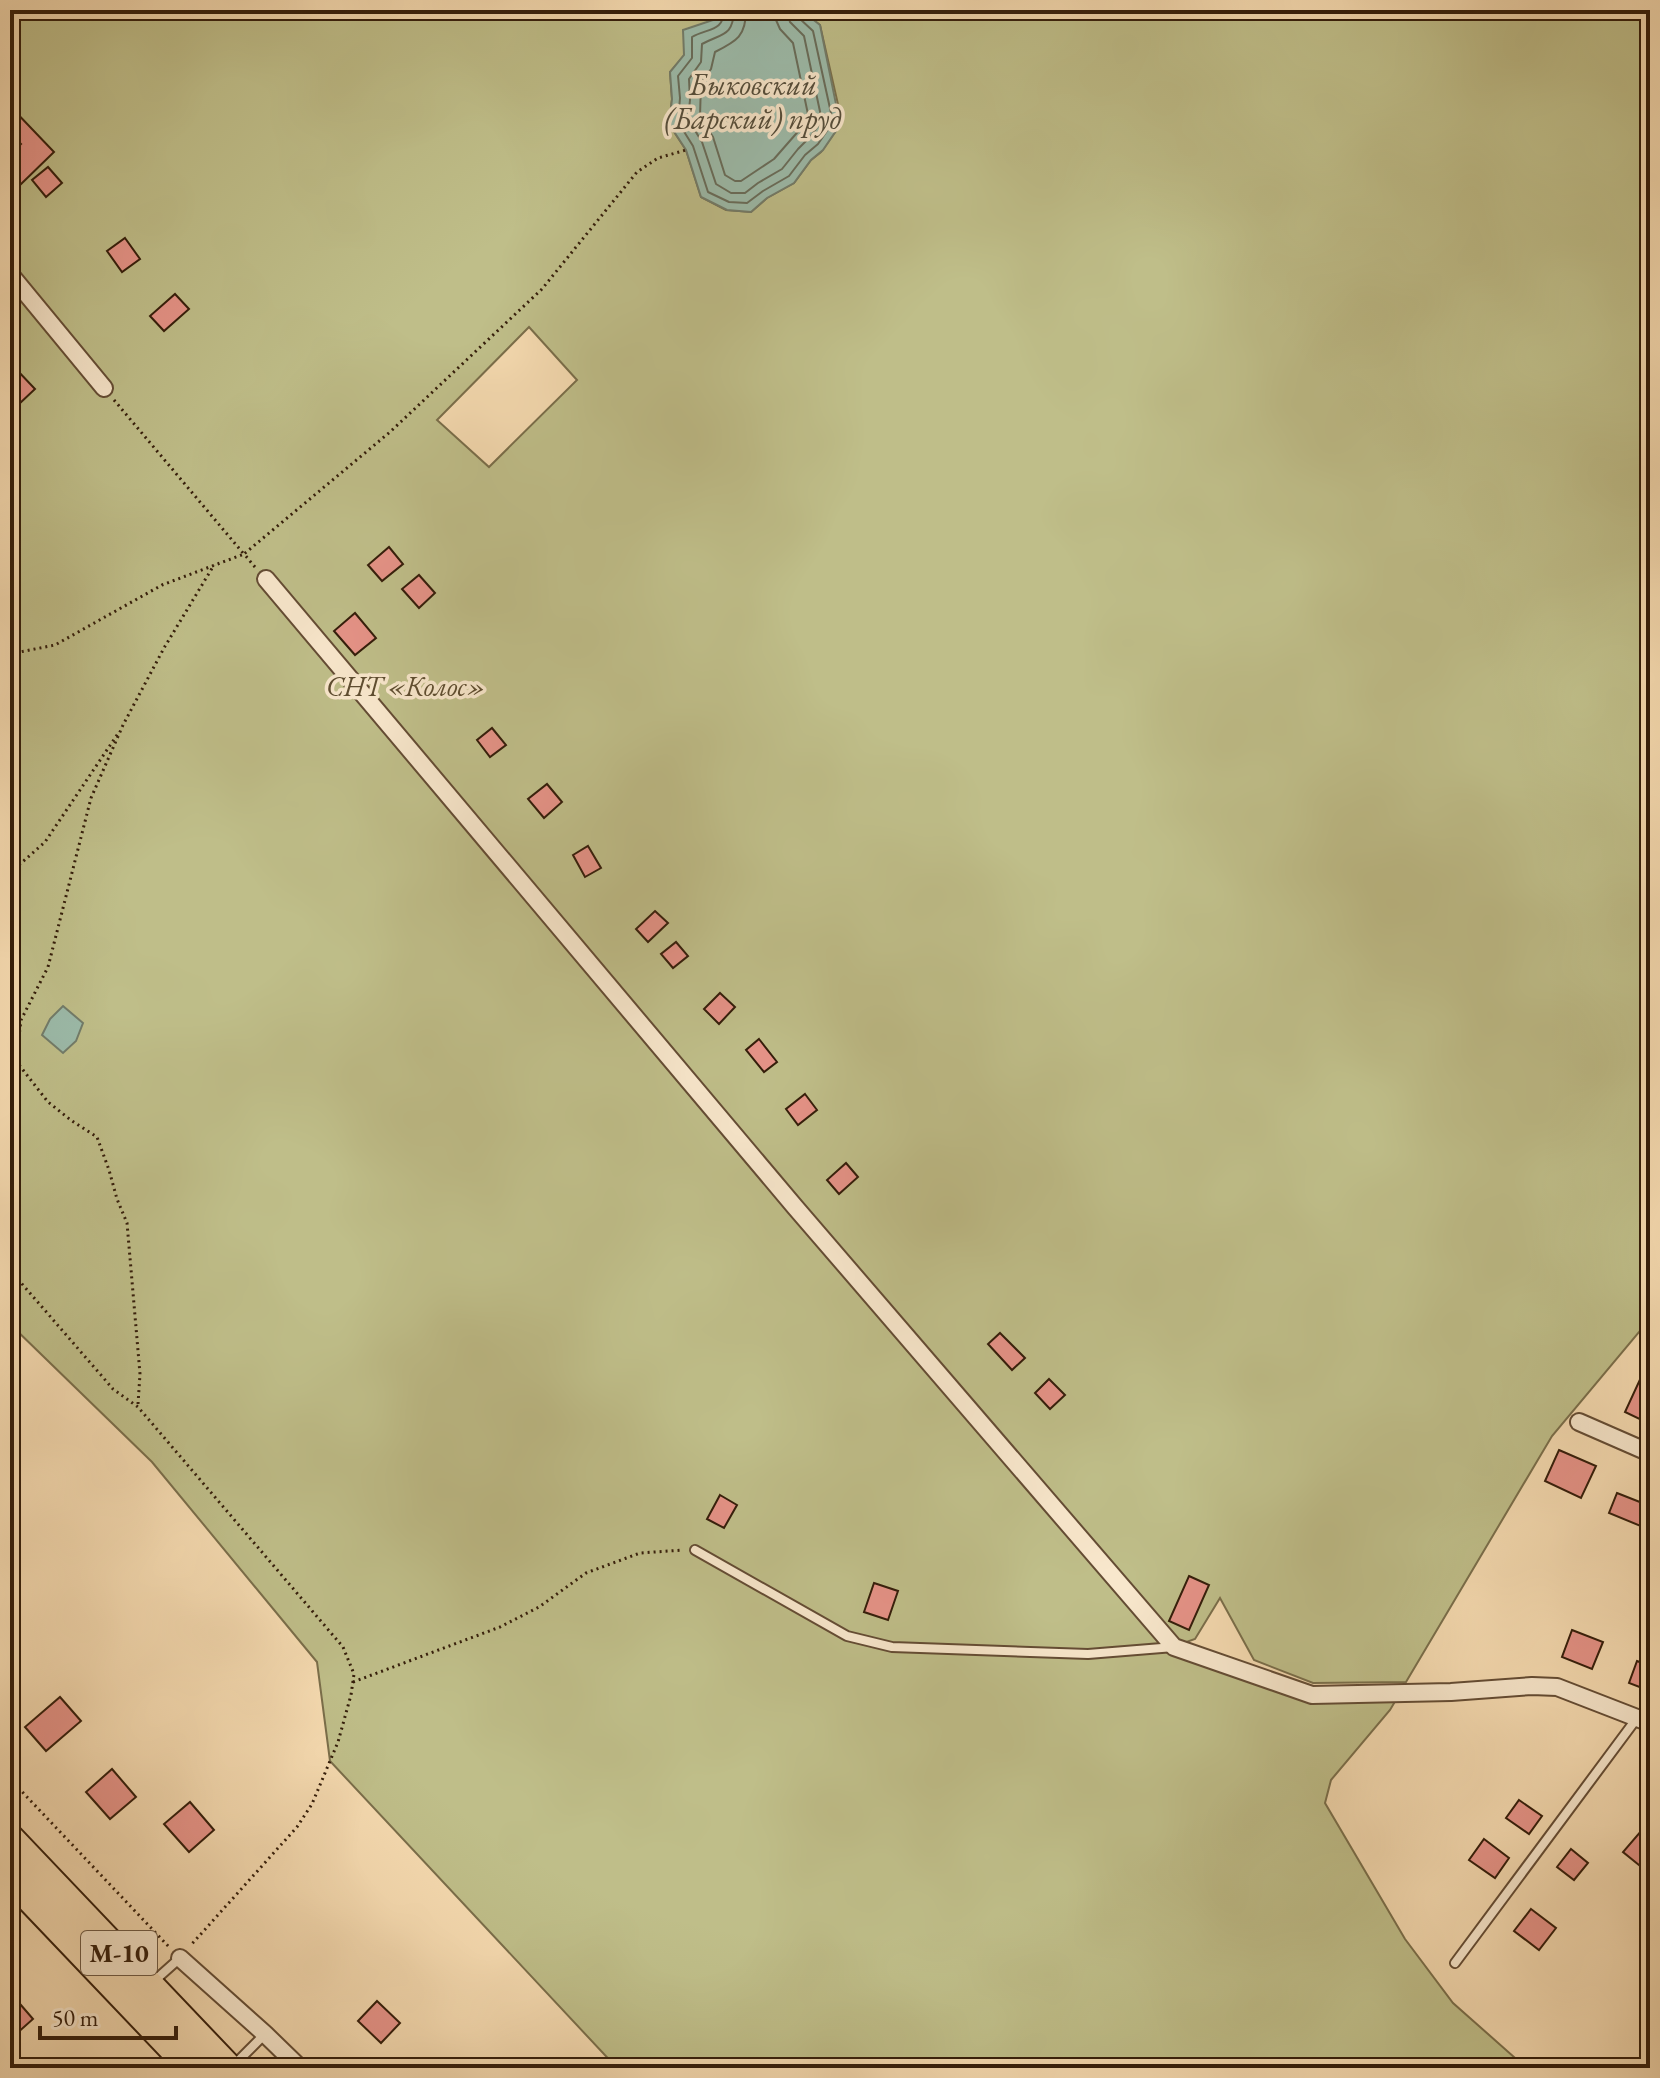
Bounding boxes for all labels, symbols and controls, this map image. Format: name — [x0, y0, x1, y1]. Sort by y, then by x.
water label: Быковский (Барский) пруд — [664, 65, 842, 138]
park label: СНТ «Колос» — [326, 668, 486, 704]
road number: М-10 — [81, 1931, 157, 1975]
scale bar — [40, 1990, 176, 2040]
text: 50 m — [52, 2002, 99, 2033]

